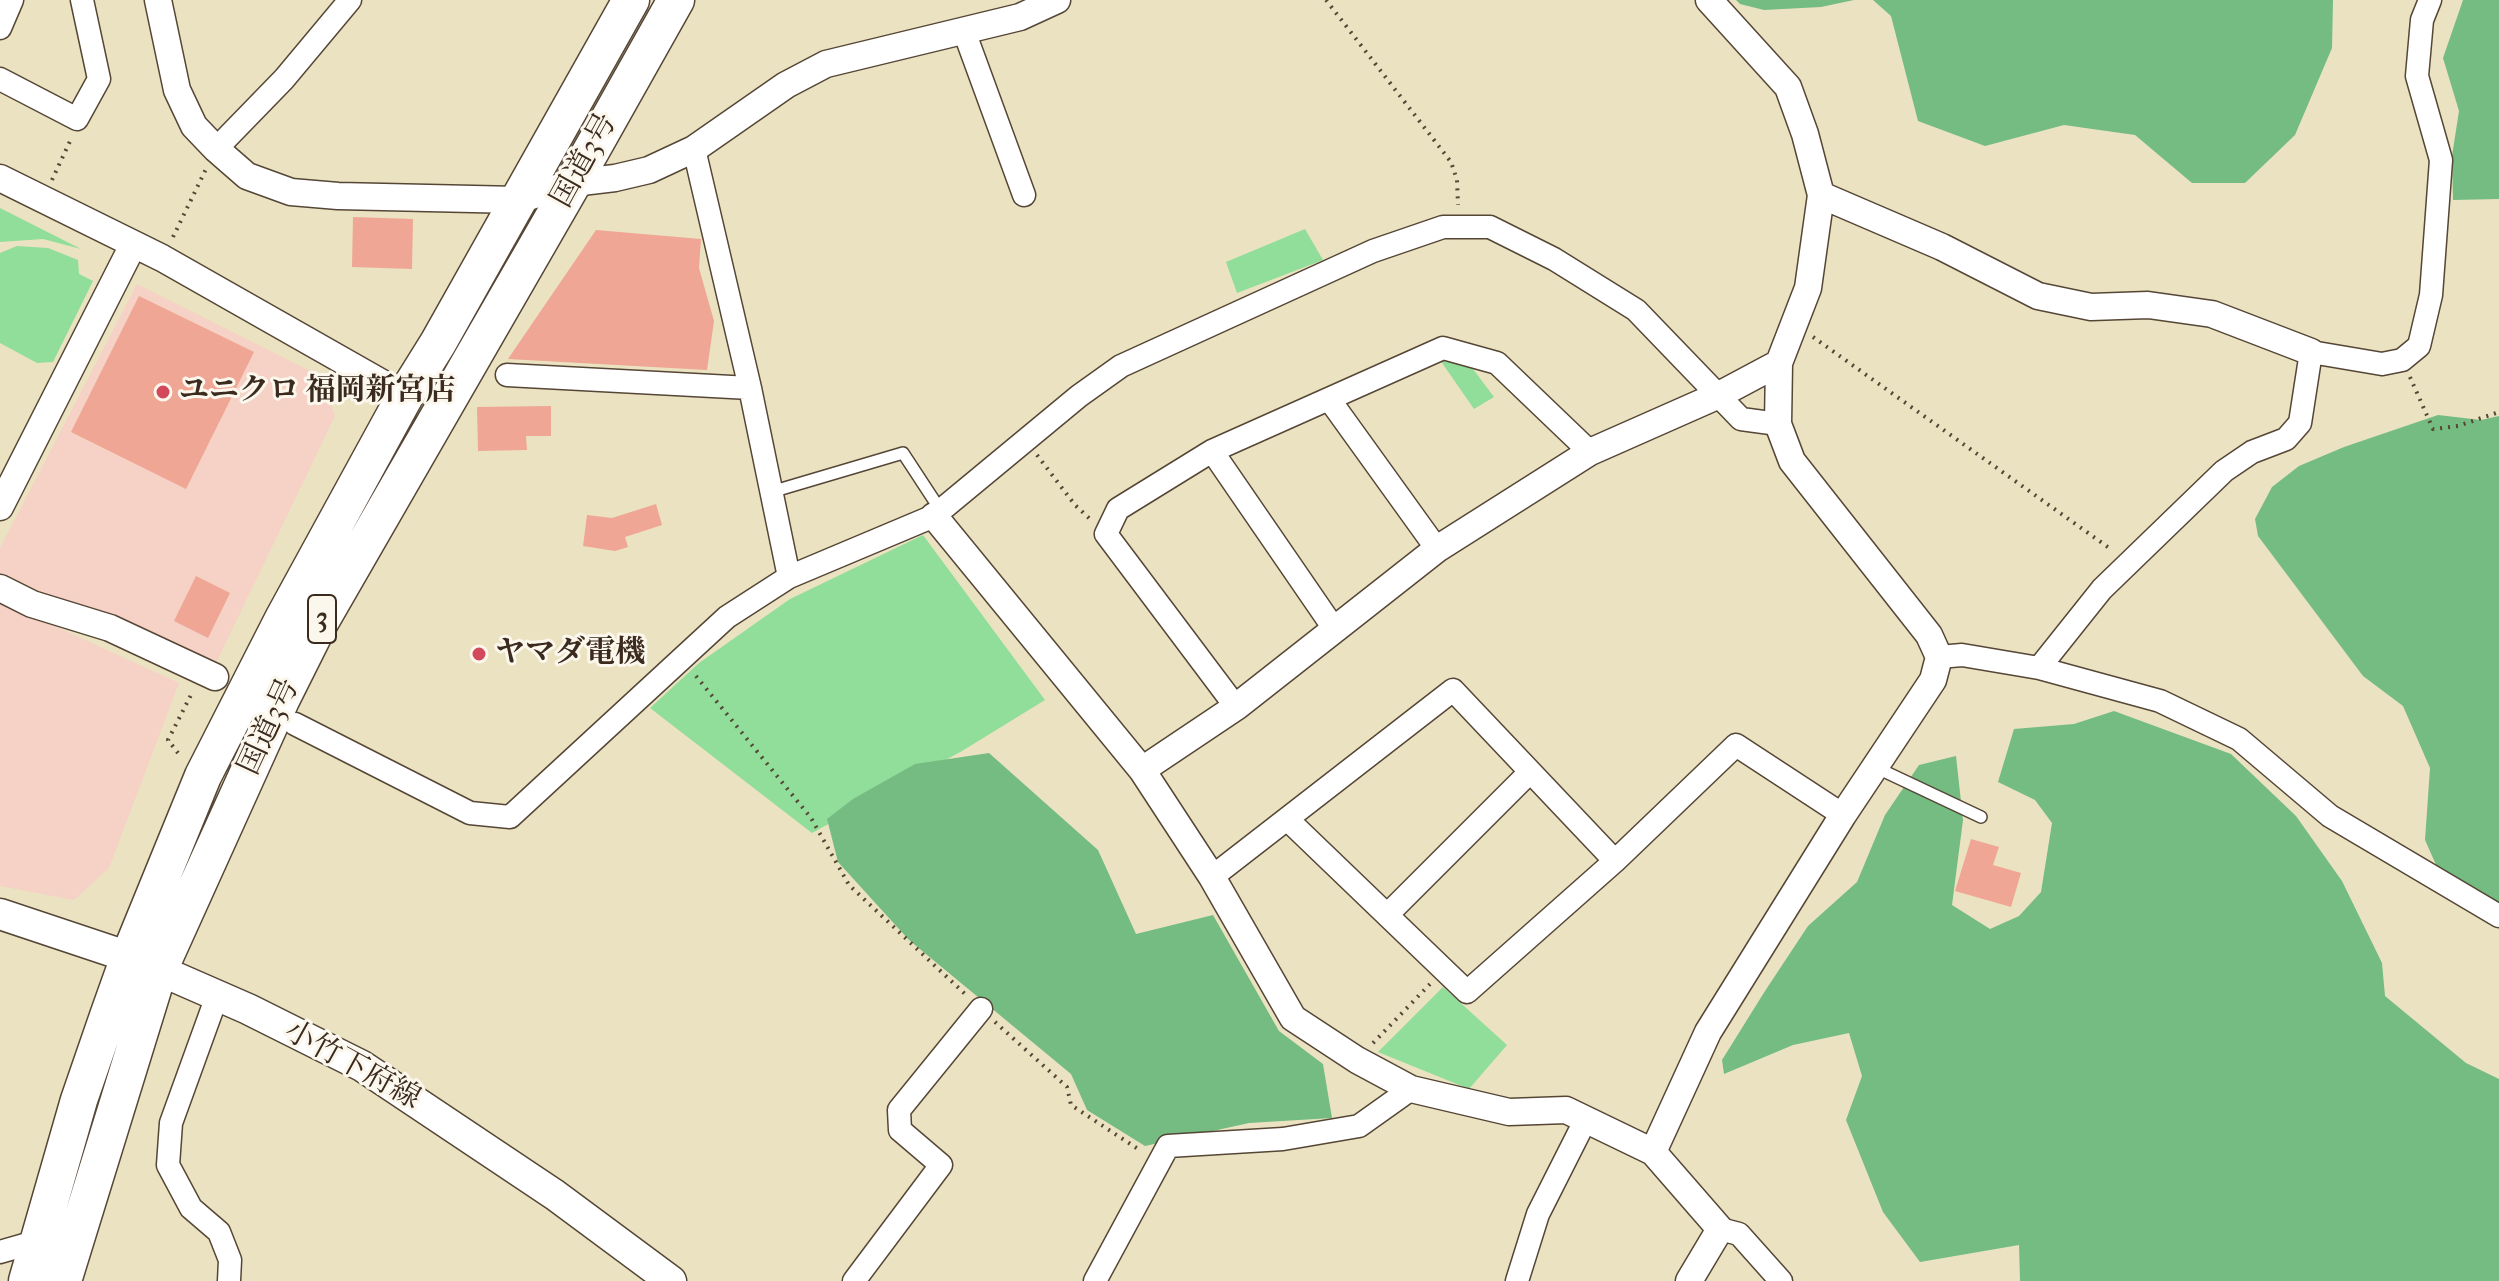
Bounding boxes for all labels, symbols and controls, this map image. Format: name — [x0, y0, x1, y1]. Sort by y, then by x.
street label: 国道3号 — [544, 108, 626, 214]
place label: ユニクロ 福岡新宮店 — [179, 374, 455, 410]
marker: ユニクロ 福岡新宮店 — [154, 383, 172, 401]
road number: 3 — [308, 595, 336, 643]
place label: ヤマダ電機 — [495, 636, 645, 672]
marker: ヤマダ電機 — [470, 645, 488, 663]
street label: 国道3号 — [232, 673, 308, 781]
street label: 小竹下府線 — [278, 1014, 426, 1118]

